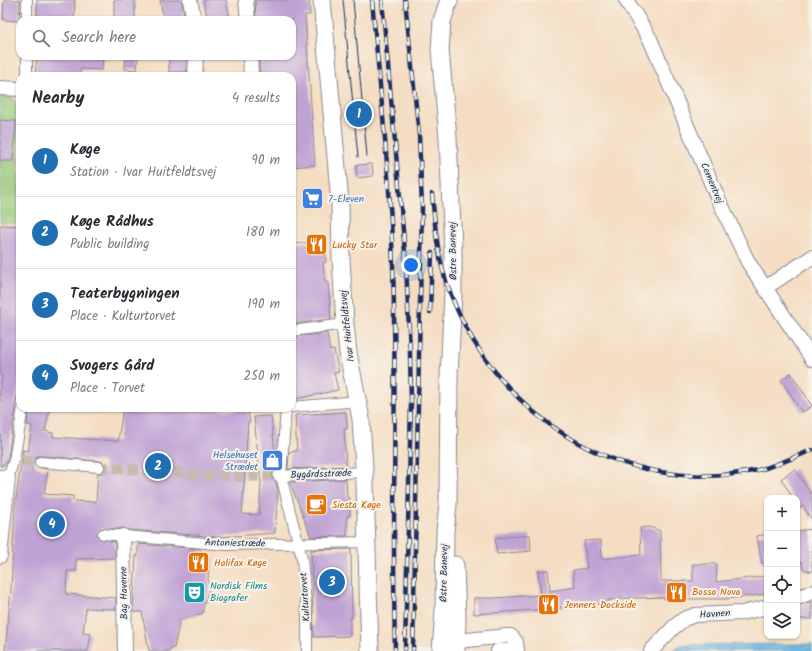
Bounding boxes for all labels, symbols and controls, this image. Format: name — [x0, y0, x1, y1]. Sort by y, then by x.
search box — [16, 16, 296, 60]
text: Search here — [62, 26, 136, 50]
icon: search — [30, 27, 52, 49]
text: Nearby — [32, 85, 84, 112]
text: 4 results — [232, 88, 280, 109]
pin: 1 — [346, 99, 372, 129]
text: Køge — [70, 138, 100, 162]
text: 1 — [43, 150, 47, 171]
text: 90 m — [252, 150, 280, 171]
street label: Cementvej — [696, 160, 728, 207]
text: Station · Ivar Huitfeldtsvej — [70, 162, 216, 183]
supermarket icon: 7-Eleven — [300, 186, 326, 212]
place label: 7-Eleven — [328, 191, 364, 207]
text: Køge Rådhus — [70, 210, 154, 234]
street label: Østre Banevej — [444, 221, 462, 280]
text: 2 — [41, 222, 49, 243]
text: 180 m — [246, 222, 280, 243]
restaurant icon: Lucky Star — [304, 232, 330, 258]
text: Public building — [70, 234, 149, 255]
place label: Lucky Star — [332, 237, 378, 253]
your location — [401, 255, 421, 275]
text: Teaterbygningen — [70, 282, 180, 306]
street label: Ivar Huitfeldtsvej — [335, 289, 359, 363]
text: 3 — [41, 294, 49, 315]
text: 190 m — [248, 294, 280, 315]
text: Place · Kulturtorvet — [70, 306, 176, 327]
text: Svogers Gård — [70, 354, 154, 378]
text: 4 — [41, 366, 49, 387]
text: 250 m — [243, 366, 280, 387]
text: Place · Torvet — [70, 378, 145, 399]
place label: Helsehuset Strædet — [213, 447, 258, 475]
shop icon: Helsehuset Strædet — [260, 448, 286, 474]
pin: 2 — [145, 451, 171, 481]
street label: Bygårdsstræde — [290, 465, 352, 483]
cafe icon: Siesta Køge — [304, 492, 330, 518]
map controls — [764, 495, 800, 639]
button: + — [764, 495, 800, 531]
place label: Siesta Køge — [332, 497, 381, 513]
pin: 4 — [39, 509, 65, 539]
button: − — [764, 531, 800, 567]
street label: Antoniestræde — [205, 534, 266, 552]
street label: Østre Banevej — [435, 543, 453, 602]
restaurant icon: Halifax Køge — [185, 550, 211, 576]
place label: Halifax Køge — [214, 555, 267, 571]
street label: Bag Haverne — [116, 566, 132, 620]
pin: 3 — [319, 567, 345, 597]
button: locate — [764, 567, 800, 603]
street label: Kulturtorvet — [295, 572, 315, 622]
place label: Nordisk Films Biografer — [210, 578, 268, 606]
theatre icon: Nordisk Films Biografer — [181, 579, 207, 605]
restaurant icon: Bossa Nova — [664, 579, 690, 605]
place label: Bossa Nova — [692, 584, 741, 600]
restaurant icon: Jenners Dockside — [535, 592, 561, 618]
place label: Jenners Dockside — [564, 597, 637, 613]
button: layers — [764, 603, 800, 639]
street label: Havnen — [699, 605, 731, 623]

